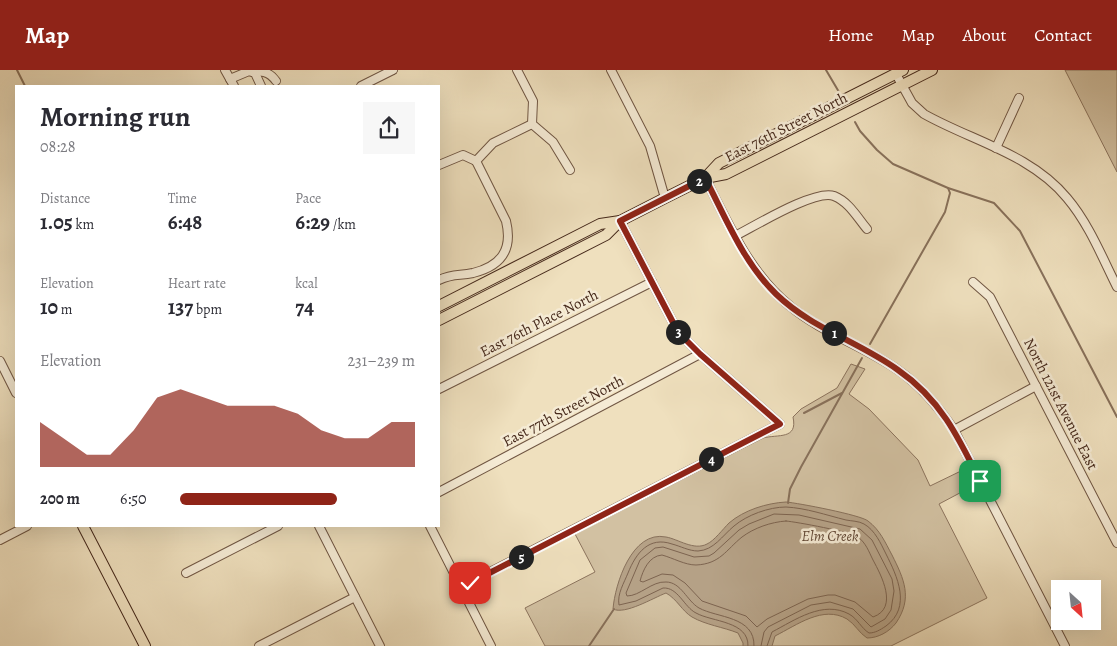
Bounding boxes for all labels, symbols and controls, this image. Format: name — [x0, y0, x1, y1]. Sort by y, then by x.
text: Map — [25, 19, 69, 51]
text: Home — [828, 23, 873, 47]
text: Map — [901, 23, 934, 47]
text: About — [962, 23, 1006, 47]
text: Contact — [1034, 23, 1092, 47]
street label: East 76th Street North — [721, 87, 851, 167]
text: Morning run — [40, 98, 190, 136]
button: share — [363, 102, 415, 154]
text: 08:28 — [40, 136, 75, 158]
pin: 2 — [686, 168, 712, 194]
text: 2 — [696, 172, 703, 191]
text: Distance — [40, 189, 90, 208]
text: Time — [168, 189, 197, 208]
text: Pace — [295, 189, 321, 208]
text: 1.05 — [40, 208, 73, 236]
text: 6:48 — [168, 208, 202, 236]
text: 6:29 — [295, 208, 330, 236]
text: km — [73, 215, 94, 234]
text: /km — [330, 215, 356, 234]
text: Elevation — [40, 274, 94, 293]
text: Heart rate — [168, 274, 226, 293]
text: kcal — [295, 274, 318, 293]
street label: East 76th Place North — [477, 285, 601, 361]
text: 10 — [40, 293, 58, 321]
text: 137 — [168, 293, 193, 321]
text: 74 — [295, 293, 314, 321]
text: m — [58, 300, 73, 319]
text: bpm — [193, 300, 222, 319]
pin: 3 — [666, 320, 690, 344]
pin: 1 — [822, 320, 846, 346]
text: 3 — [675, 323, 682, 342]
text: 1 — [832, 324, 837, 343]
street label: North 121st Avenue East — [1019, 335, 1103, 473]
text: Elevation — [40, 350, 101, 372]
text: 231–239 m — [348, 350, 415, 372]
street label: East 77th Street North — [499, 371, 627, 451]
pin: 4 — [698, 446, 724, 472]
text: 4 — [708, 450, 715, 469]
pin — [959, 460, 1001, 502]
icon: arrive — [966, 467, 994, 495]
text: 200 m — [40, 488, 80, 510]
text: 6:50 — [120, 488, 147, 510]
park label: Elm Creek — [801, 526, 859, 546]
pin: 5 — [508, 544, 534, 570]
text: 5 — [519, 548, 524, 567]
pin — [449, 562, 491, 604]
icon: check — [456, 569, 484, 597]
north arrow — [1051, 580, 1101, 630]
map controls — [1051, 580, 1101, 630]

